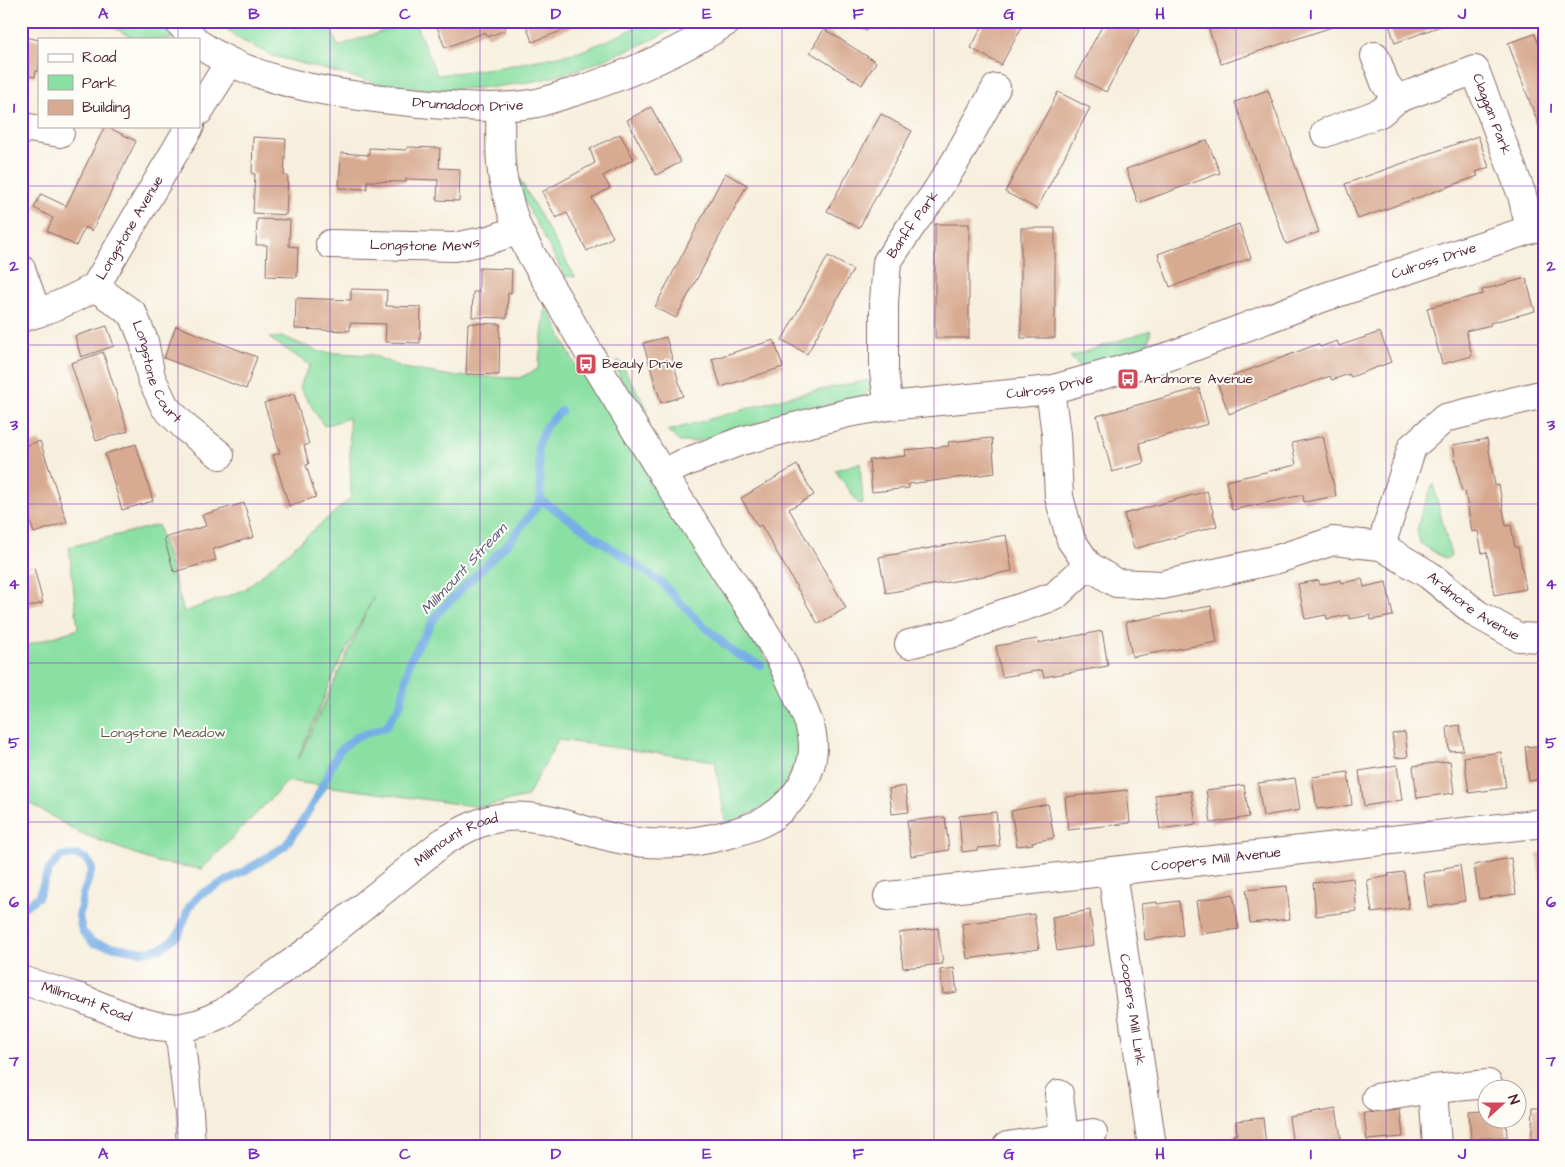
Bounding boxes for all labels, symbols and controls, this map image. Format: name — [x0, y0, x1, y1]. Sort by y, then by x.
text: A — [98, 3, 109, 25]
text: B — [248, 3, 260, 25]
text: C — [399, 3, 411, 25]
text: D — [551, 3, 562, 25]
text: E — [702, 3, 712, 25]
text: F — [852, 3, 864, 25]
text: G — [1003, 3, 1015, 25]
text: H — [1155, 3, 1165, 25]
text: I — [1310, 3, 1312, 25]
text: J — [1457, 3, 1467, 25]
legend — [38, 38, 200, 128]
text: Road — [82, 47, 117, 68]
street label: Claggan Park — [1467, 71, 1516, 158]
text: Park — [82, 73, 117, 94]
street label: Drumadoon Drive — [411, 92, 525, 117]
text: 1 — [13, 97, 16, 119]
text: Building — [82, 97, 130, 119]
text: 1 — [1550, 97, 1553, 119]
street label: Longstone Avenue — [91, 172, 169, 284]
street label: Banff Park — [882, 187, 944, 262]
street label: Longstone Mews — [370, 232, 481, 257]
street label: Culross Drive — [1389, 238, 1479, 284]
text: 2 — [8, 255, 19, 277]
text: 2 — [1545, 255, 1556, 277]
street label: Longstone Court — [127, 318, 186, 428]
bus stop icon: Beauly Drive — [574, 352, 598, 376]
place label: Beauly Drive — [602, 354, 683, 374]
bus stop icon: Ardmore Avenue — [1116, 367, 1140, 391]
street label: Culross Drive — [1005, 368, 1096, 404]
place label: Ardmore Avenue — [1144, 369, 1253, 389]
text: 3 — [9, 414, 19, 436]
text: 3 — [1546, 414, 1556, 436]
water label: Millmount Stream — [416, 518, 513, 619]
street label: Ardmore Avenue — [1423, 567, 1523, 646]
text: 4 — [9, 573, 20, 595]
text: 4 — [1546, 573, 1557, 595]
park label: Longstone Meadow — [100, 723, 226, 743]
text: 5 — [8, 732, 20, 754]
text: 5 — [1545, 732, 1557, 754]
street label: Millmount Road — [410, 808, 500, 871]
street label: Coopers Mill Avenue — [1150, 842, 1282, 877]
text: 6 — [9, 891, 19, 913]
text: 6 — [1546, 891, 1556, 913]
street label: Coopers Mill Link — [1114, 952, 1150, 1067]
street label: Millmount Road — [39, 977, 134, 1028]
text: 7 — [8, 1050, 19, 1072]
text: 7 — [1545, 1050, 1556, 1072]
north arrow — [1478, 1080, 1528, 1130]
text: N — [1502, 1092, 1524, 1108]
text: A — [98, 1143, 109, 1165]
text: B — [248, 1143, 260, 1165]
text: C — [399, 1143, 411, 1165]
text: D — [551, 1143, 562, 1165]
text: E — [702, 1143, 712, 1165]
text: F — [852, 1143, 864, 1165]
text: G — [1003, 1143, 1015, 1165]
text: H — [1155, 1143, 1165, 1165]
text: I — [1310, 1143, 1312, 1165]
text: J — [1457, 1143, 1467, 1165]

